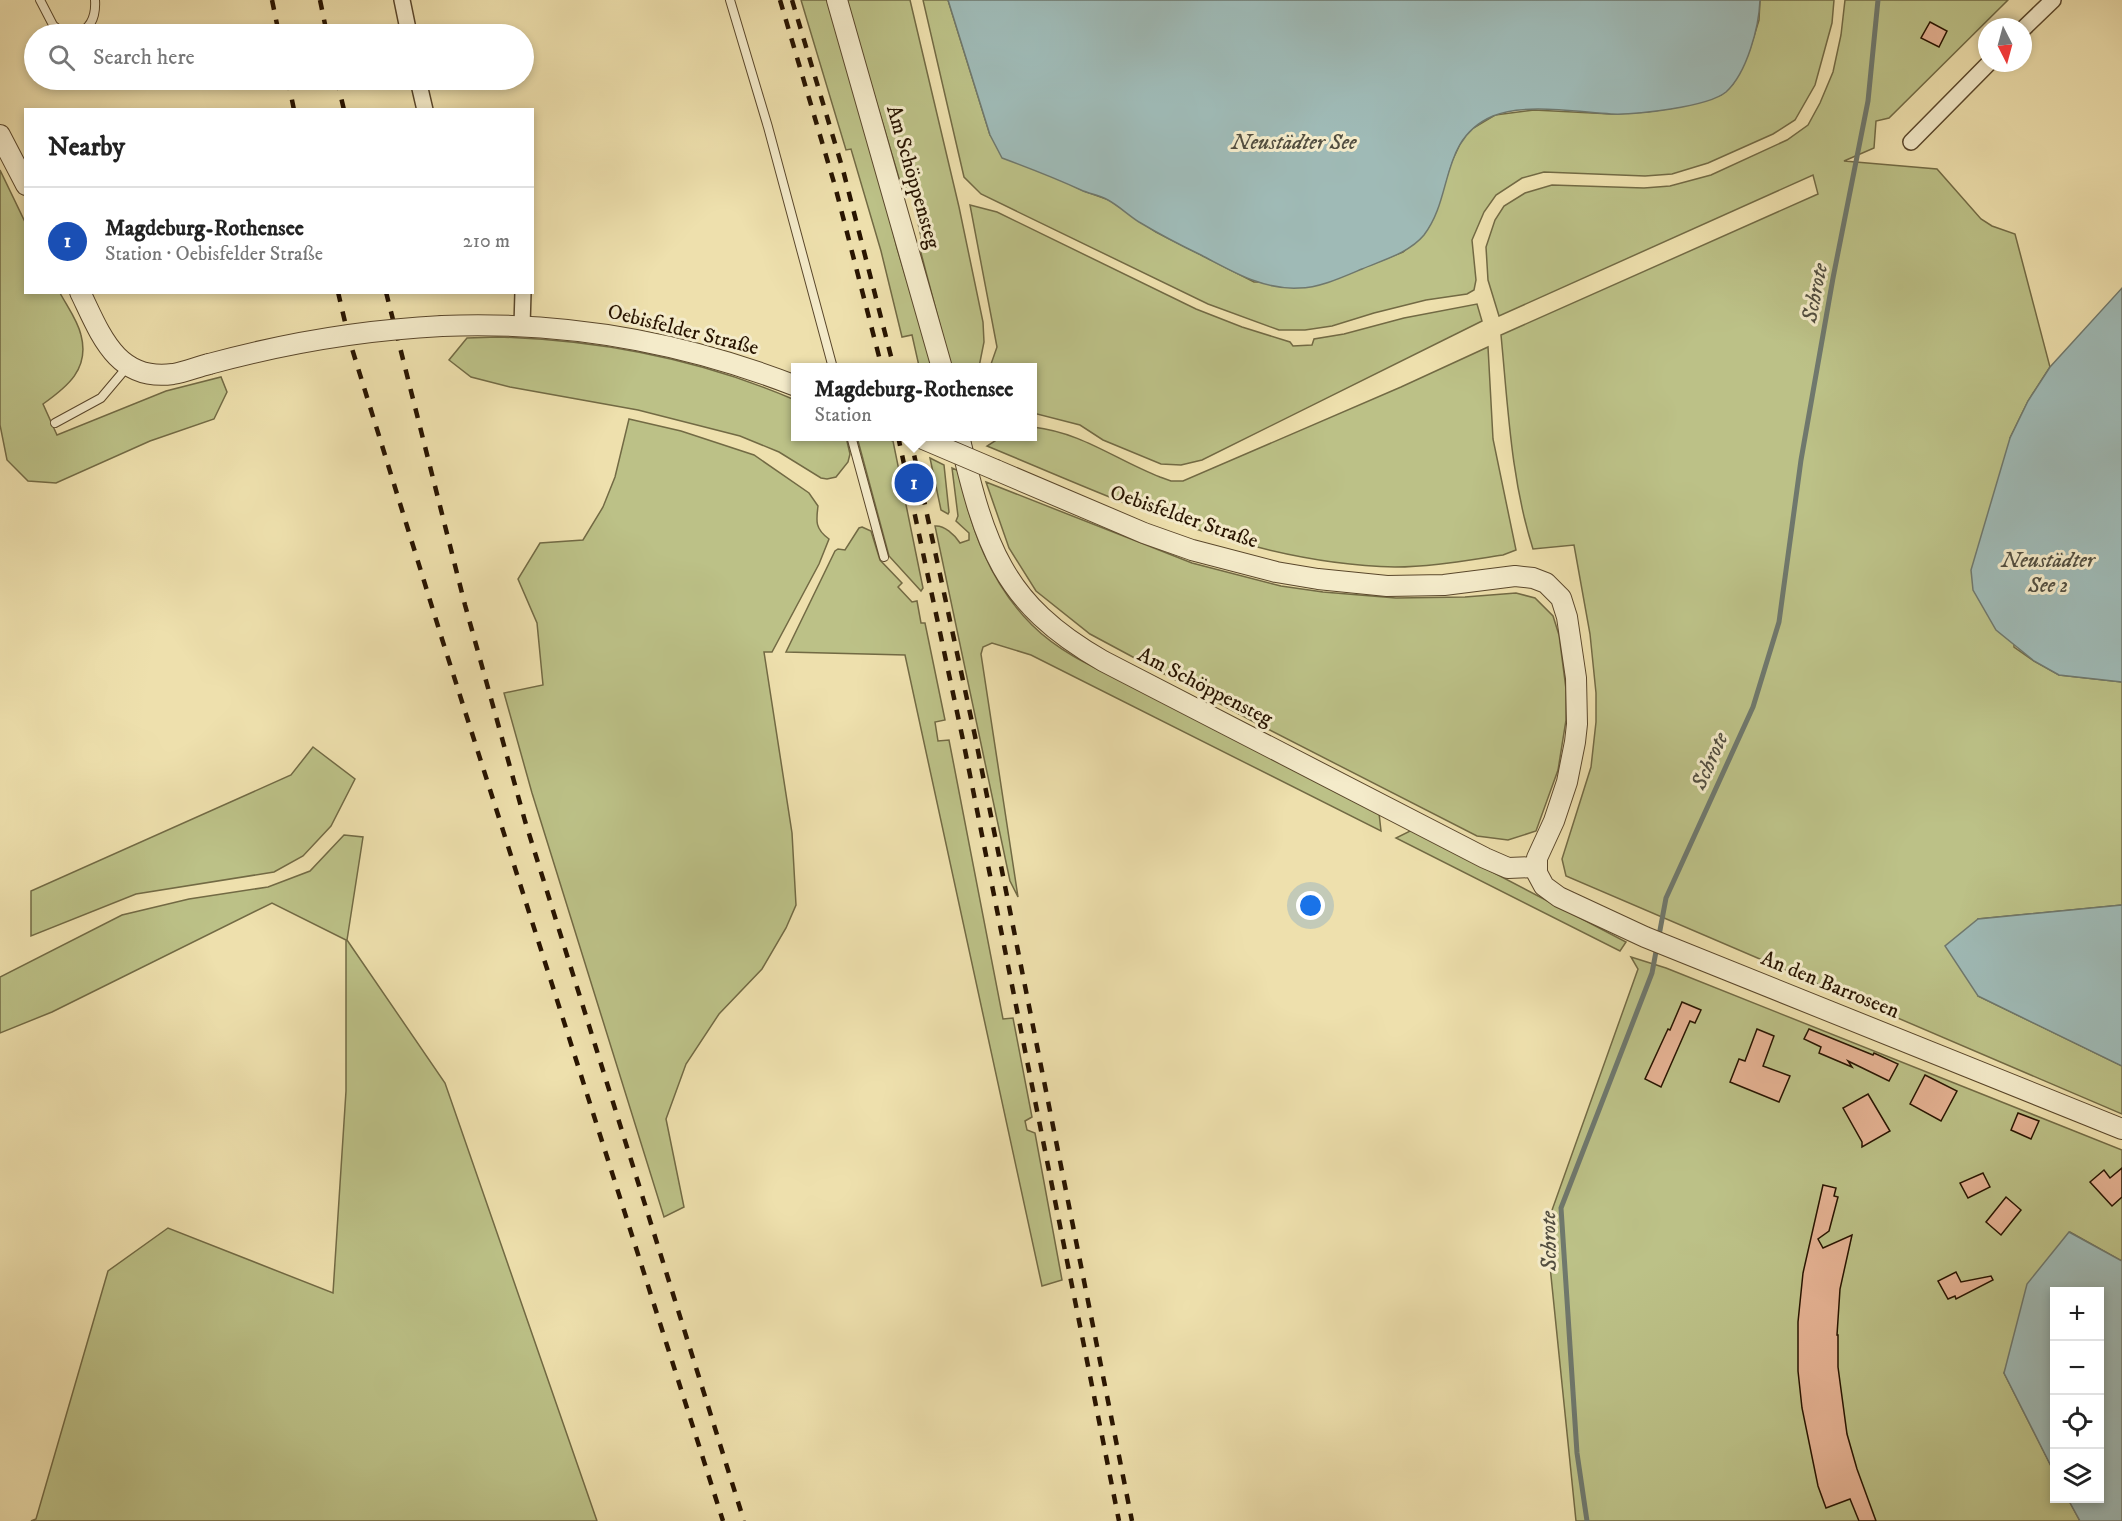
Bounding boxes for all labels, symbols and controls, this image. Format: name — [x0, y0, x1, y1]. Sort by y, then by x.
north arrow — [1978, 18, 2032, 72]
search box — [24, 24, 534, 90]
icon: search — [45, 41, 78, 74]
text: Search here — [93, 44, 195, 71]
street label: Am Schöppensteg — [880, 102, 946, 253]
water label: Neustädter See — [1230, 129, 1357, 156]
text: Nearby — [48, 131, 125, 164]
text: Magdeburg-Rothensee — [105, 215, 304, 242]
text: 1 — [64, 229, 71, 254]
text: 210 m — [463, 229, 510, 254]
text: Station · Oebisfelder Straße — [105, 242, 323, 267]
water label: Schrote — [1796, 261, 1834, 326]
street label: Oebisfelder Straße — [605, 299, 762, 361]
popup — [791, 363, 1037, 441]
text: Magdeburg-Rothensee — [815, 376, 1013, 403]
text: Station — [815, 403, 872, 428]
pin: 1 — [894, 460, 934, 506]
street label: Oebisfelder Straße — [1107, 480, 1262, 555]
water label: Neustädter See 2 — [2000, 547, 2097, 599]
street label: Am Schöppensteg — [1133, 642, 1278, 733]
water label: Schrote — [1685, 728, 1735, 795]
your location — [1296, 891, 1325, 920]
street label: An den Barroseen — [1757, 945, 1903, 1025]
water label: Schrote — [1535, 1210, 1563, 1272]
map controls — [2050, 1287, 2104, 1503]
button: + — [2050, 1287, 2104, 1341]
button: − — [2050, 1341, 2104, 1395]
button: locate — [2050, 1395, 2104, 1449]
button: layers — [2050, 1449, 2104, 1503]

